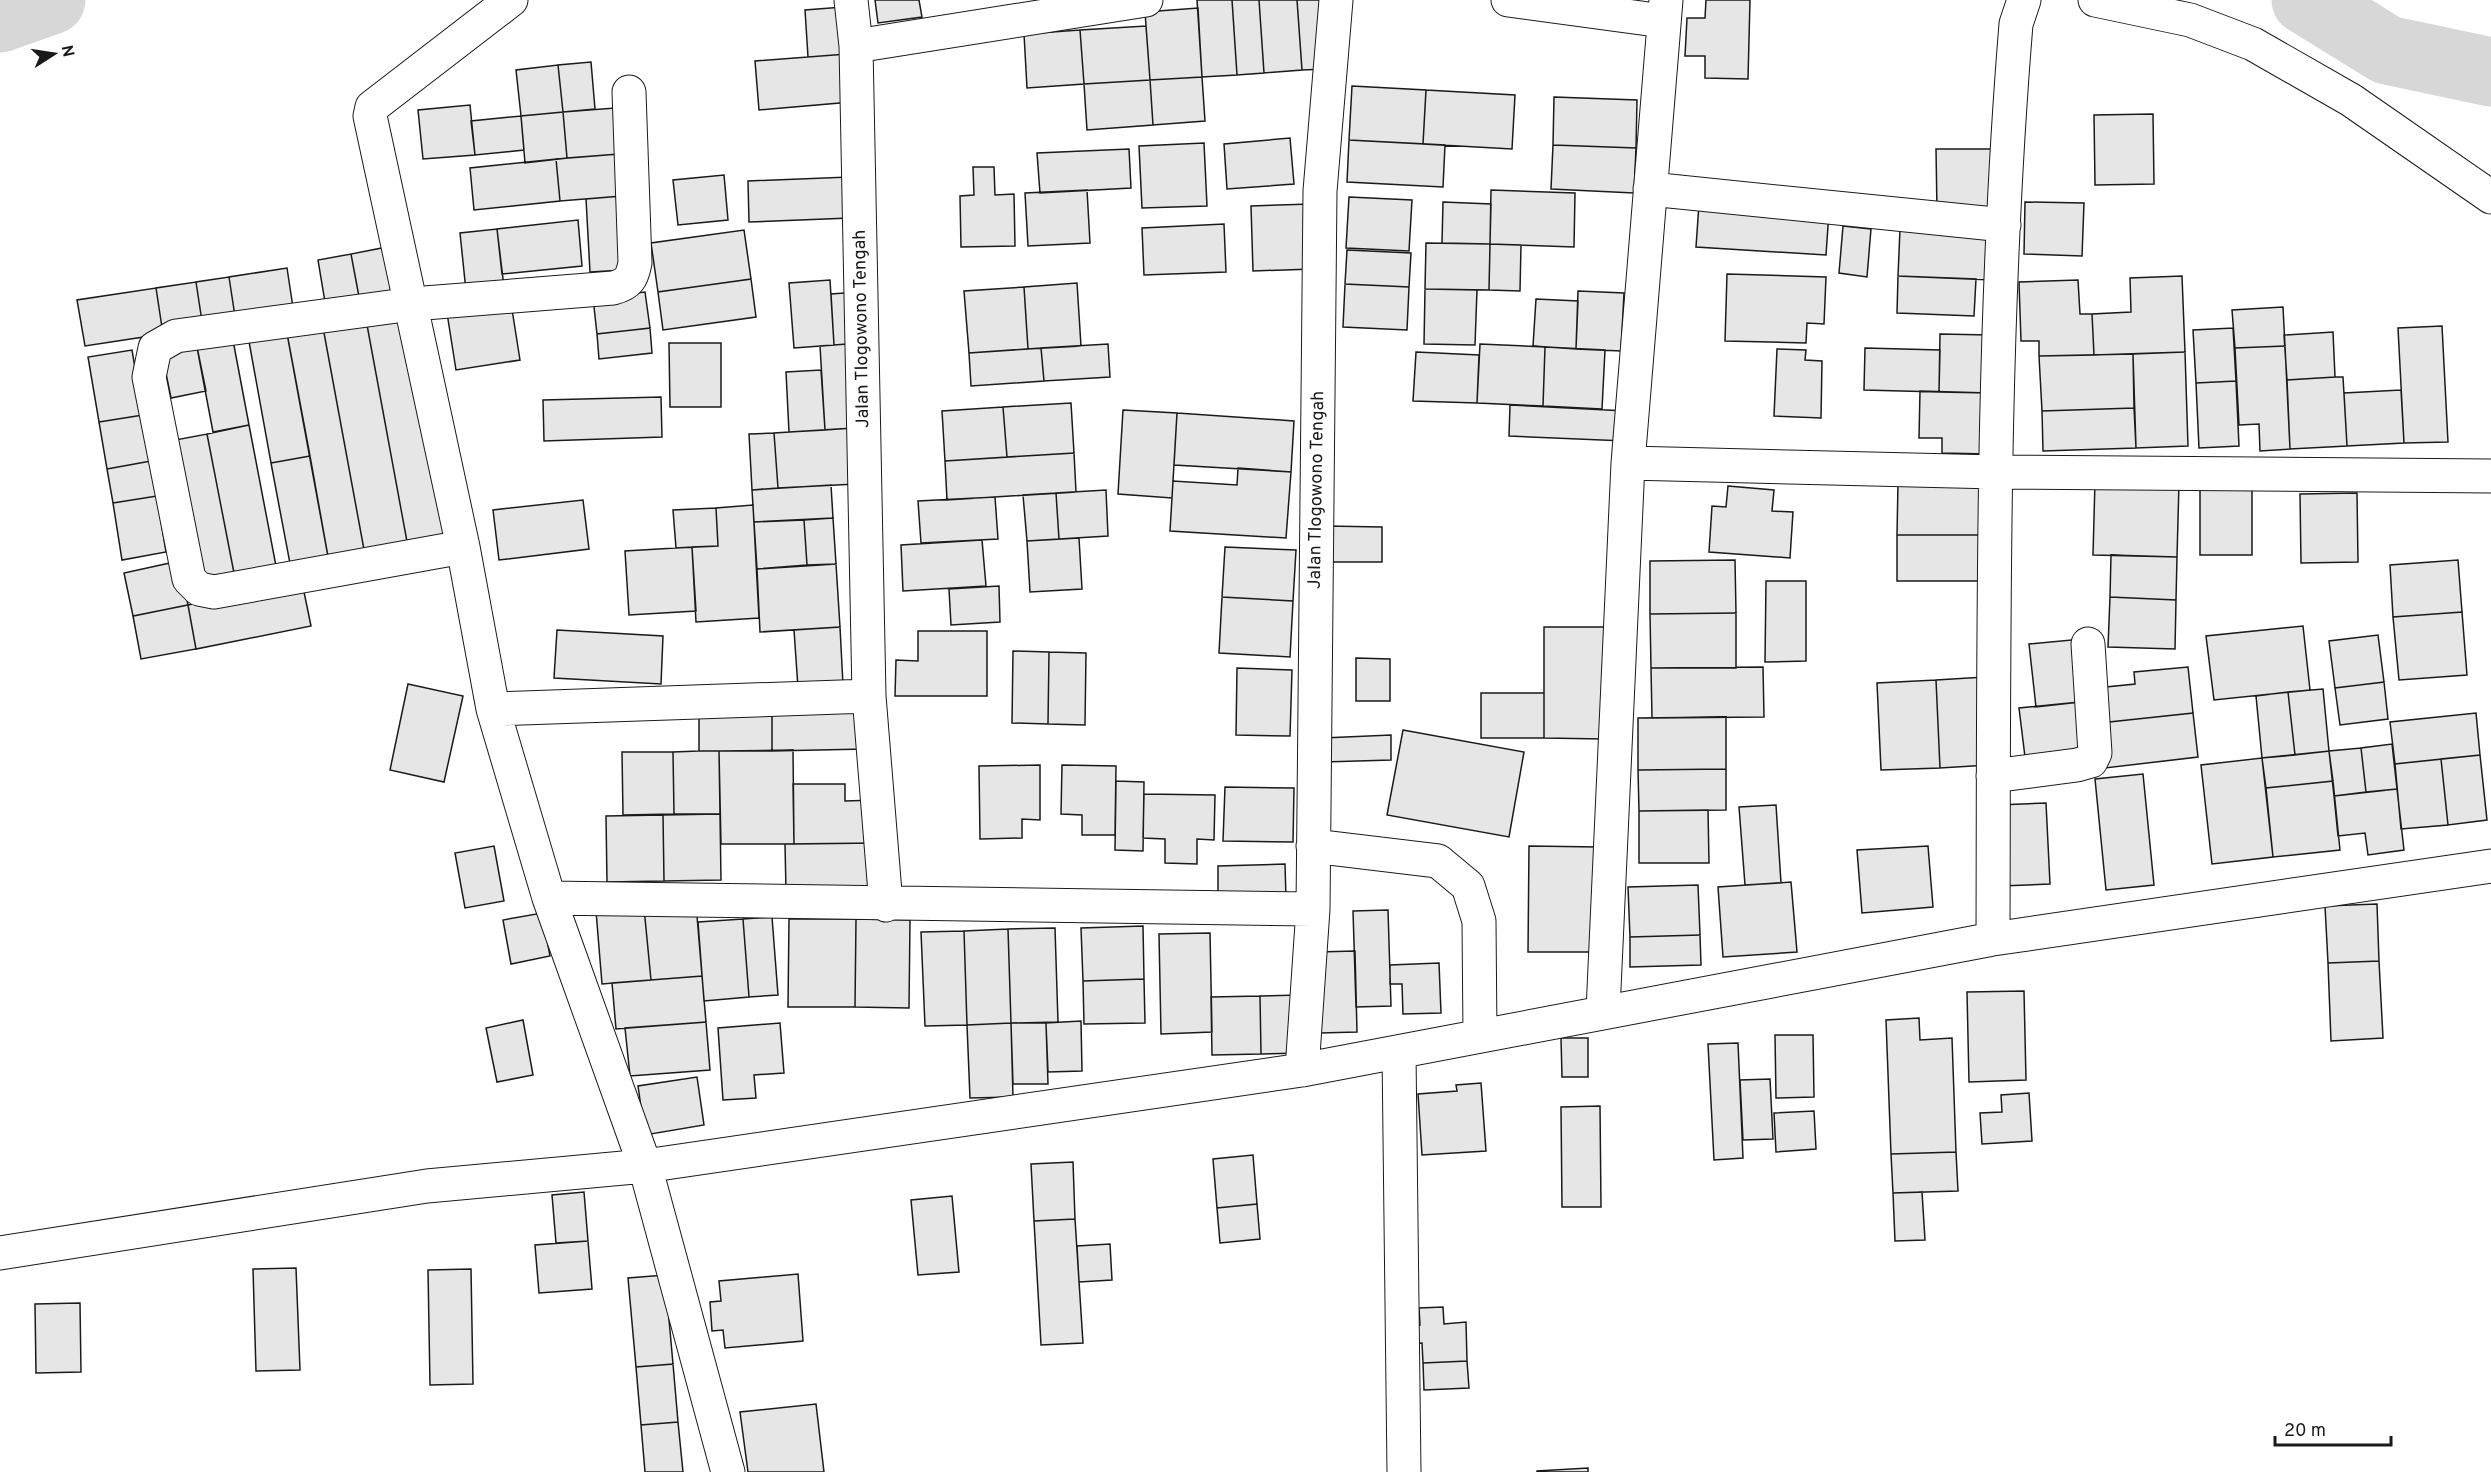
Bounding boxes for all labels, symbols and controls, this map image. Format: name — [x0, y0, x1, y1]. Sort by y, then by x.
north arrow — [24, 24, 84, 84]
text: N — [56, 44, 78, 59]
street label: Jalan Tlogowono Tengah — [849, 230, 875, 428]
street label: Jalan Tlogowono Tengah — [1304, 391, 1330, 589]
scale bar — [2275, 1409, 2390, 1447]
text: 20 m — [2284, 1420, 2326, 1443]

